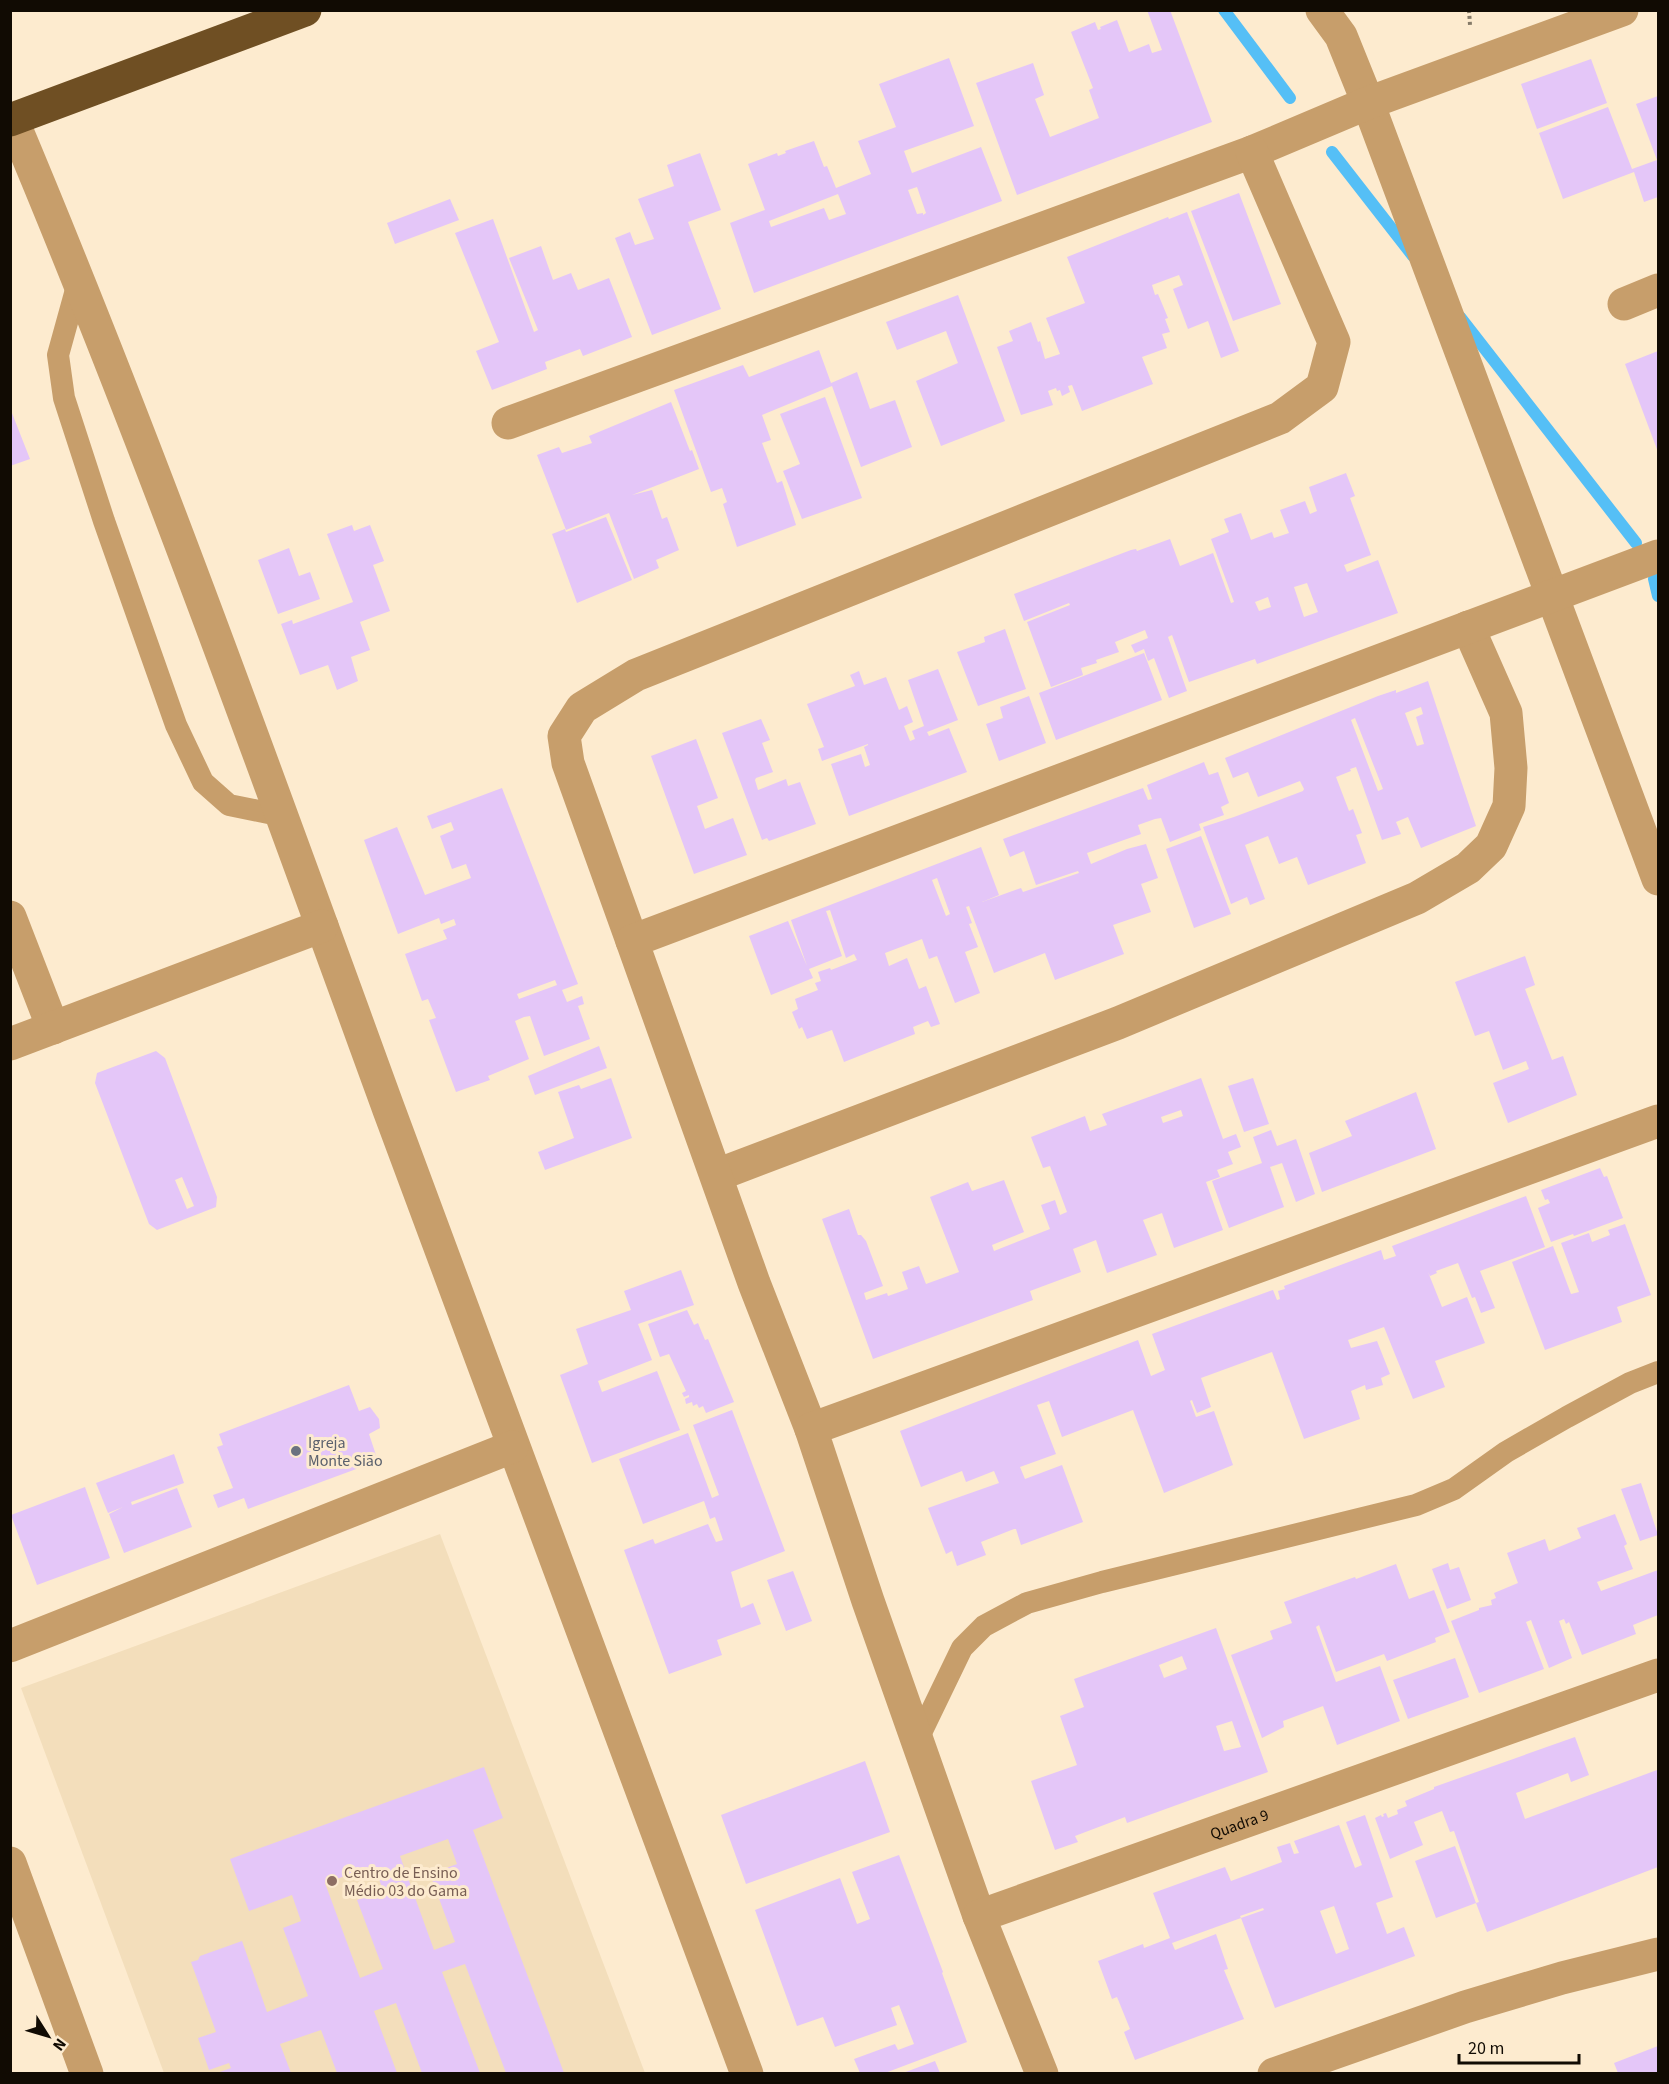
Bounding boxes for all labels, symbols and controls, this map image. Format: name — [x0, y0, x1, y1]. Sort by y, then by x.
place label: Igreja Monte Sião — [308, 1432, 383, 1472]
marker: Igreja Monte Sião — [289, 1444, 303, 1458]
street label: Quadra 9 — [1207, 1804, 1272, 1845]
place label: Centro de Ensino Médio 03 do Gama — [344, 1862, 467, 1902]
marker: Centro de Ensino Médio 03 do Gama — [325, 1874, 339, 1888]
north arrow — [18, 2006, 78, 2066]
scale bar — [1459, 2027, 1579, 2065]
text: N — [47, 2034, 71, 2055]
text: 20 m — [1468, 2036, 1504, 2061]

